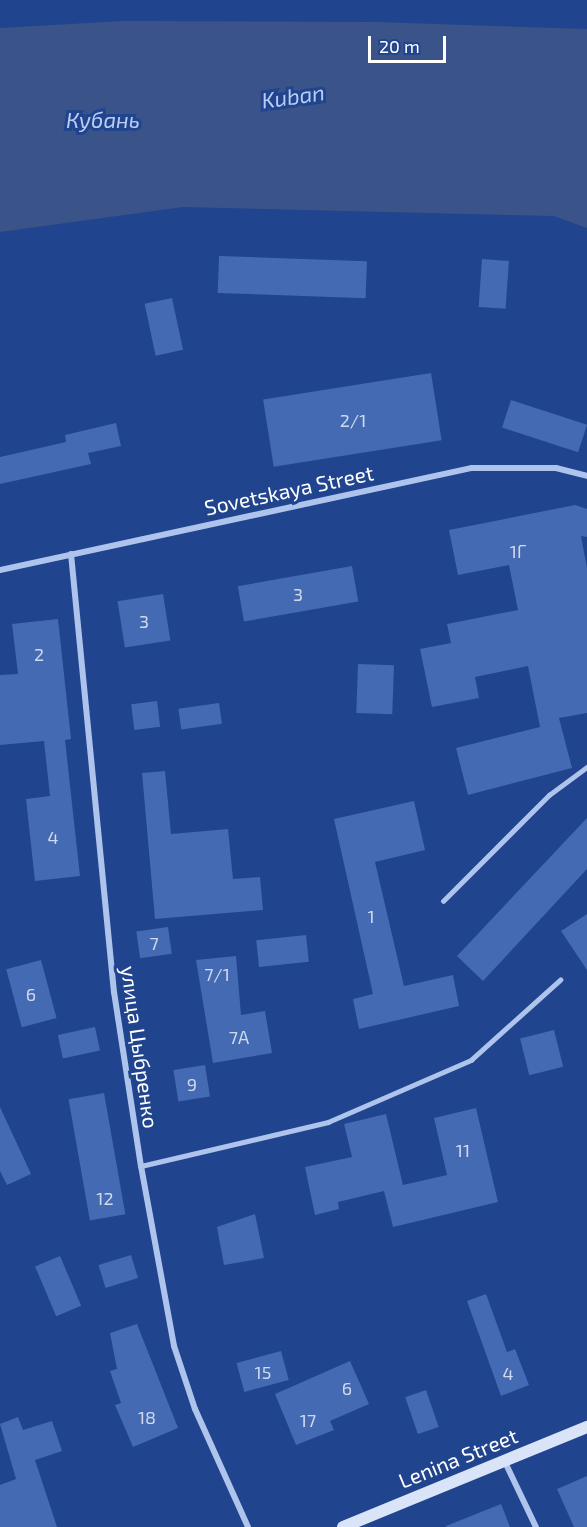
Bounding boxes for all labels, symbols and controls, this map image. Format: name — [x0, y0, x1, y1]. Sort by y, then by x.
scale bar — [371, 24, 449, 62]
text: 20 m — [379, 35, 420, 57]
water label: Kuban — [260, 79, 326, 113]
water label: Кубань — [66, 107, 140, 133]
house number: 2/1 — [340, 409, 366, 431]
street label: Sovetskaya Street — [202, 460, 376, 520]
house number: 1Г — [510, 540, 526, 562]
house number: 3 — [293, 583, 303, 605]
house number: 3 — [139, 610, 149, 632]
house number: 2 — [34, 643, 44, 665]
house number: 4 — [47, 826, 59, 848]
house number: 1 — [367, 905, 375, 927]
house number: 7 — [149, 932, 159, 954]
house number: 7/1 — [204, 963, 230, 985]
street label: улица Цыбренко — [116, 964, 164, 1130]
house number: 6 — [26, 983, 36, 1005]
house number: 7А — [229, 1026, 249, 1048]
house number: 9 — [187, 1073, 197, 1095]
house number: 11 — [456, 1139, 470, 1161]
house number: 12 — [96, 1187, 114, 1209]
house number: 15 — [255, 1361, 271, 1383]
house number: 4 — [502, 1362, 514, 1384]
house number: 6 — [342, 1377, 352, 1399]
house number: 18 — [138, 1406, 156, 1428]
house number: 17 — [300, 1409, 316, 1431]
street label: Lenina Street — [395, 1423, 521, 1493]

